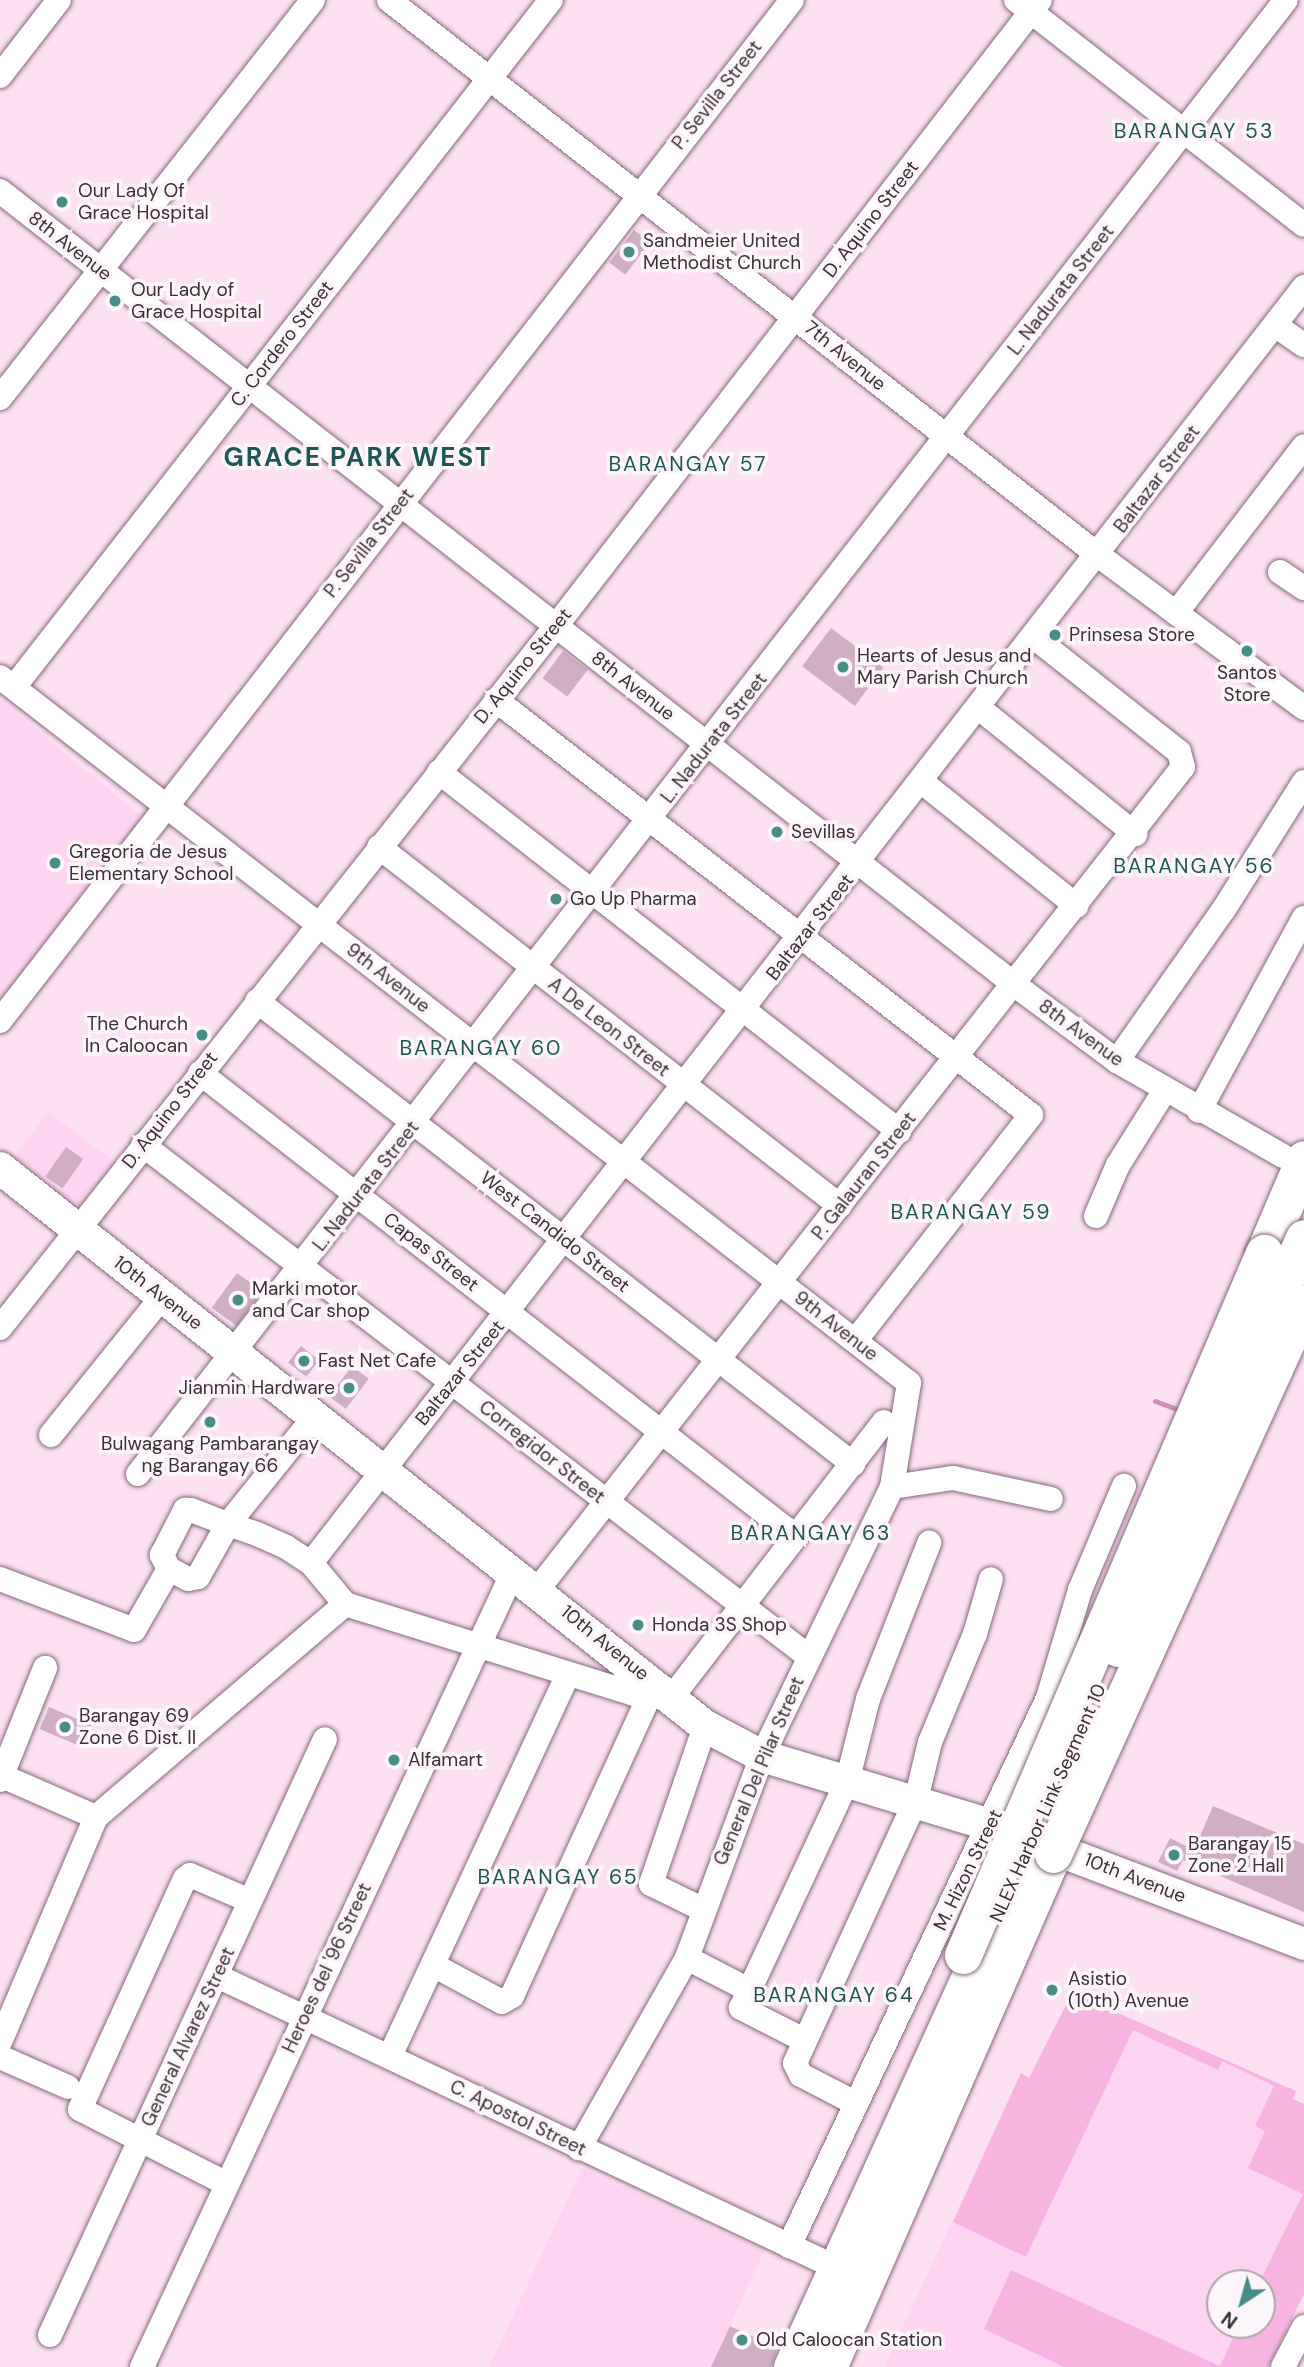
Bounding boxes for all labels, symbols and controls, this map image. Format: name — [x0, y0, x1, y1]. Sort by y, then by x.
street label: P. Sevilla Street — [667, 36, 767, 154]
district label: BARANGAY 53 — [1115, 118, 1273, 144]
street label: D. Aquino Street — [818, 156, 924, 282]
place label: Our Lady Of Grace Hospital — [78, 180, 209, 224]
marker: Our Lady Of Grace Hospital — [52, 192, 72, 212]
street label: 8th Avenue — [24, 206, 116, 286]
street label: L. Nadurata Street — [1003, 220, 1119, 360]
place label: Sandmeier United Methodist Church — [643, 230, 801, 274]
marker: Sandmeier United Methodist Church — [621, 244, 637, 260]
street label: C. Cordero Street — [226, 276, 338, 412]
place label: Our Lady of Grace Hospital — [131, 279, 262, 323]
marker: Our Lady of Grace Hospital — [105, 291, 125, 311]
street label: 7th Avenue — [800, 316, 890, 396]
street label: Baltazar Street — [1109, 421, 1205, 537]
district label: GRACE PARK WEST — [225, 442, 491, 474]
district label: BARANGAY 57 — [610, 451, 766, 477]
street label: P. Sevilla Street — [319, 484, 419, 602]
street label: D. Aquino Street — [470, 604, 576, 728]
place label: Prinsesa Store — [1069, 624, 1195, 646]
marker: Prinsesa Store — [1047, 627, 1063, 643]
marker: Santos Store — [1239, 643, 1255, 659]
place label: Hearts of Jesus and Mary Parish Church — [857, 645, 1031, 689]
street label: 8th Avenue — [587, 646, 679, 726]
marker: Hearts of Jesus and Mary Parish Church — [835, 659, 851, 675]
place label: Santos Store — [1217, 662, 1277, 706]
street label: L. Nadurata Street — [656, 668, 772, 808]
place label: Sevillas — [791, 821, 855, 843]
marker: Sevillas — [769, 824, 785, 840]
place label: Gregoria de Jesus Elementary School — [69, 841, 233, 885]
district label: BARANGAY 56 — [1115, 853, 1273, 879]
marker: Gregoria de Jesus Elementary School — [47, 855, 63, 871]
street label: Baltazar Street — [761, 869, 859, 985]
place label: Go Up Pharma — [570, 888, 697, 910]
marker: Go Up Pharma — [548, 891, 564, 907]
street label: 9th Avenue — [342, 938, 434, 1018]
street label: A De Leon Street — [544, 972, 674, 1082]
street label: 8th Avenue — [1034, 995, 1128, 1071]
place label: The Church In Caloocan — [85, 1013, 188, 1057]
marker: The Church In Caloocan — [194, 1027, 210, 1043]
district label: BARANGAY 60 — [401, 1035, 561, 1061]
street label: D. Aquino Street — [117, 1047, 223, 1173]
street label: P. Galauran Street — [807, 1108, 921, 1244]
street label: L. Nadurata Street — [308, 1116, 424, 1256]
street label: West Candido Street — [476, 1167, 634, 1297]
district label: BARANGAY 59 — [892, 1199, 1050, 1225]
street label: Capas Street — [379, 1208, 483, 1296]
street label: 10th Avenue — [109, 1251, 207, 1335]
place label: Marki motor and Car shop — [252, 1278, 370, 1322]
street label: 9th Avenue — [790, 1286, 882, 1366]
marker: Marki motor and Car shop — [230, 1292, 246, 1308]
street label: Baltazar Street — [411, 1316, 509, 1430]
place label: Fast Net Cafe — [318, 1350, 436, 1372]
marker: Fast Net Cafe — [296, 1353, 312, 1369]
place label: Jianmin Hardware — [178, 1377, 335, 1399]
marker: Jianmin Hardware — [341, 1380, 357, 1396]
street label: Corregidor Street — [474, 1396, 610, 1508]
marker: Bulwagang Pambarangay ng Barangay 66 — [202, 1414, 218, 1430]
place label: Bulwagang Pambarangay ng Barangay 66 — [101, 1433, 319, 1477]
district label: BARANGAY 63 — [732, 1520, 890, 1546]
street label: 10th Avenue — [556, 1600, 654, 1686]
place label: Honda 3S Shop — [652, 1614, 787, 1636]
marker: Honda 3S Shop — [630, 1617, 646, 1633]
street label: General Del Pilar Street — [709, 1673, 809, 1869]
street label: NLEX Harbor Link Segment 10 — [985, 1680, 1111, 1926]
place label: Barangay 69 Zone 6 Dist. II — [79, 1705, 196, 1749]
marker: Barangay 69 Zone 6 Dist. II — [57, 1719, 73, 1735]
place label: Alfamart — [408, 1749, 483, 1771]
marker: Alfamart — [386, 1752, 402, 1768]
street label: M. Hizon Street — [929, 1806, 1007, 1934]
place label: Barangay 15 Zone 2 Hall — [1188, 1833, 1292, 1877]
marker: Barangay 15 Zone 2 Hall — [1166, 1847, 1182, 1863]
street label: 10th Avenue — [1081, 1848, 1189, 1908]
district label: BARANGAY 65 — [479, 1864, 637, 1890]
street label: Heroes del '96 Street — [278, 1879, 376, 2057]
street label: General Alvarez Street — [136, 1944, 240, 2130]
place label: Asistio (10th) Avenue — [1068, 1968, 1189, 2012]
marker: Asistio (10th) Avenue — [1042, 1980, 1062, 2000]
district label: BARANGAY 64 — [755, 1982, 913, 2008]
street label: C. Apostol Street — [446, 2075, 590, 2161]
north arrow — [1206, 2269, 1276, 2339]
text: N — [1217, 2306, 1242, 2334]
place label: Old Caloocan Station — [756, 2329, 943, 2351]
marker: Old Caloocan Station — [734, 2332, 750, 2348]

